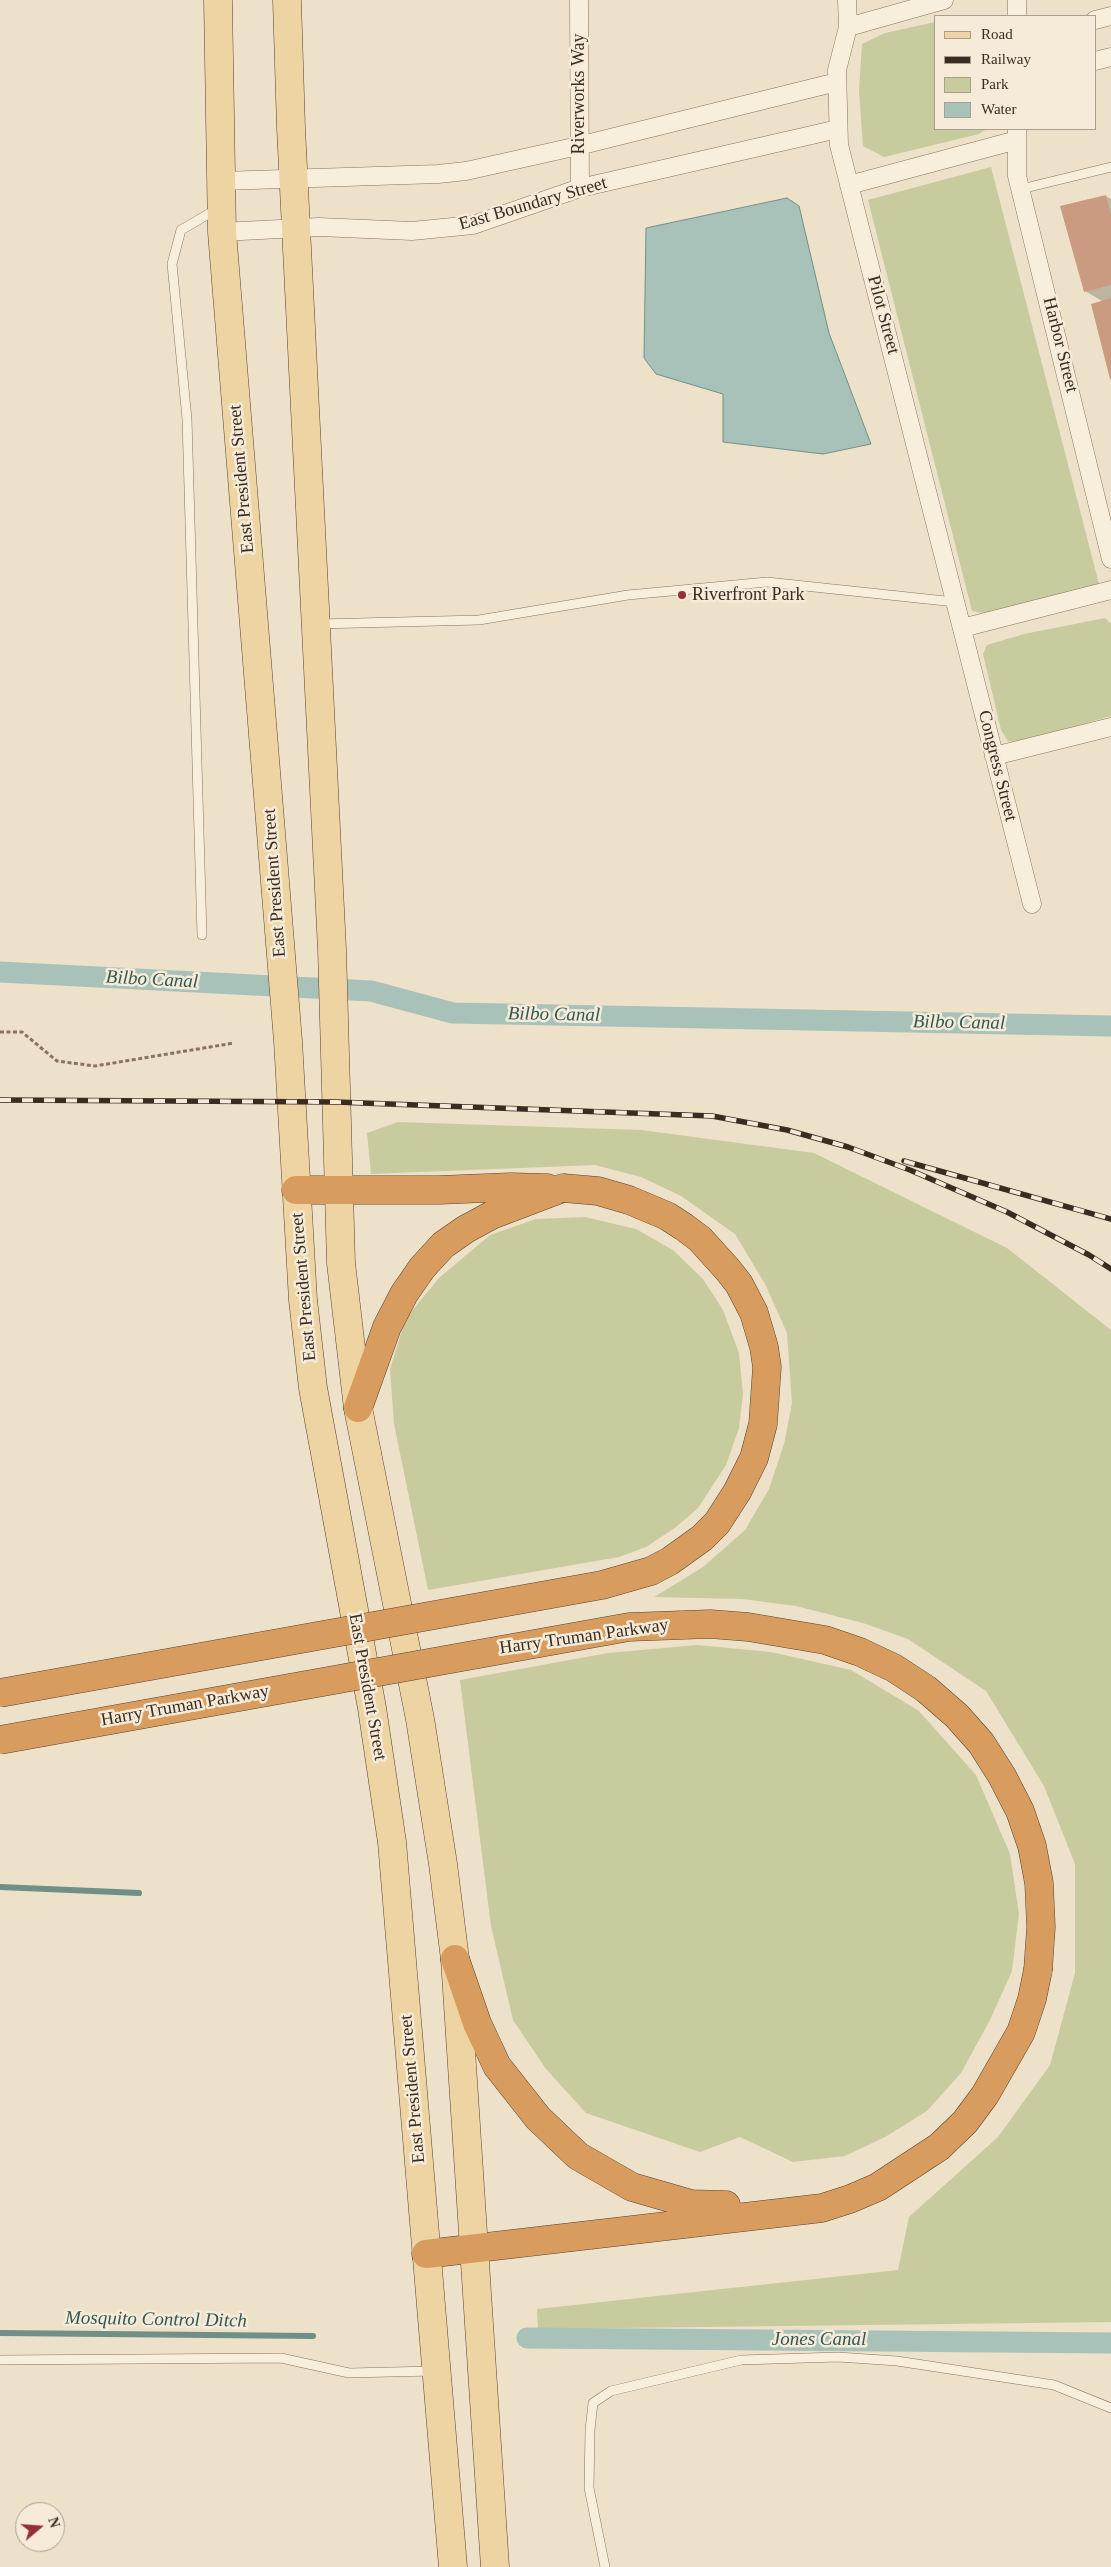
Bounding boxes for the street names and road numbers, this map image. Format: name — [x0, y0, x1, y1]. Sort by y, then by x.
street label: Riverworks Way — [568, 33, 590, 155]
street label: East Boundary Street — [457, 173, 609, 235]
street label: Pilot Street — [862, 273, 904, 357]
street label: Harbor Street — [1038, 295, 1082, 395]
street label: East President Street — [225, 404, 259, 554]
street label: Congress Street — [973, 708, 1021, 824]
street label: East President Street — [259, 808, 291, 958]
street label: East President Street — [287, 1212, 321, 1362]
street label: East President Street — [343, 1612, 391, 1762]
street label: Harry Truman Parkway — [498, 1614, 670, 1660]
street label: Harry Truman Parkway — [99, 1681, 271, 1731]
street label: East President Street — [396, 2014, 430, 2164]

